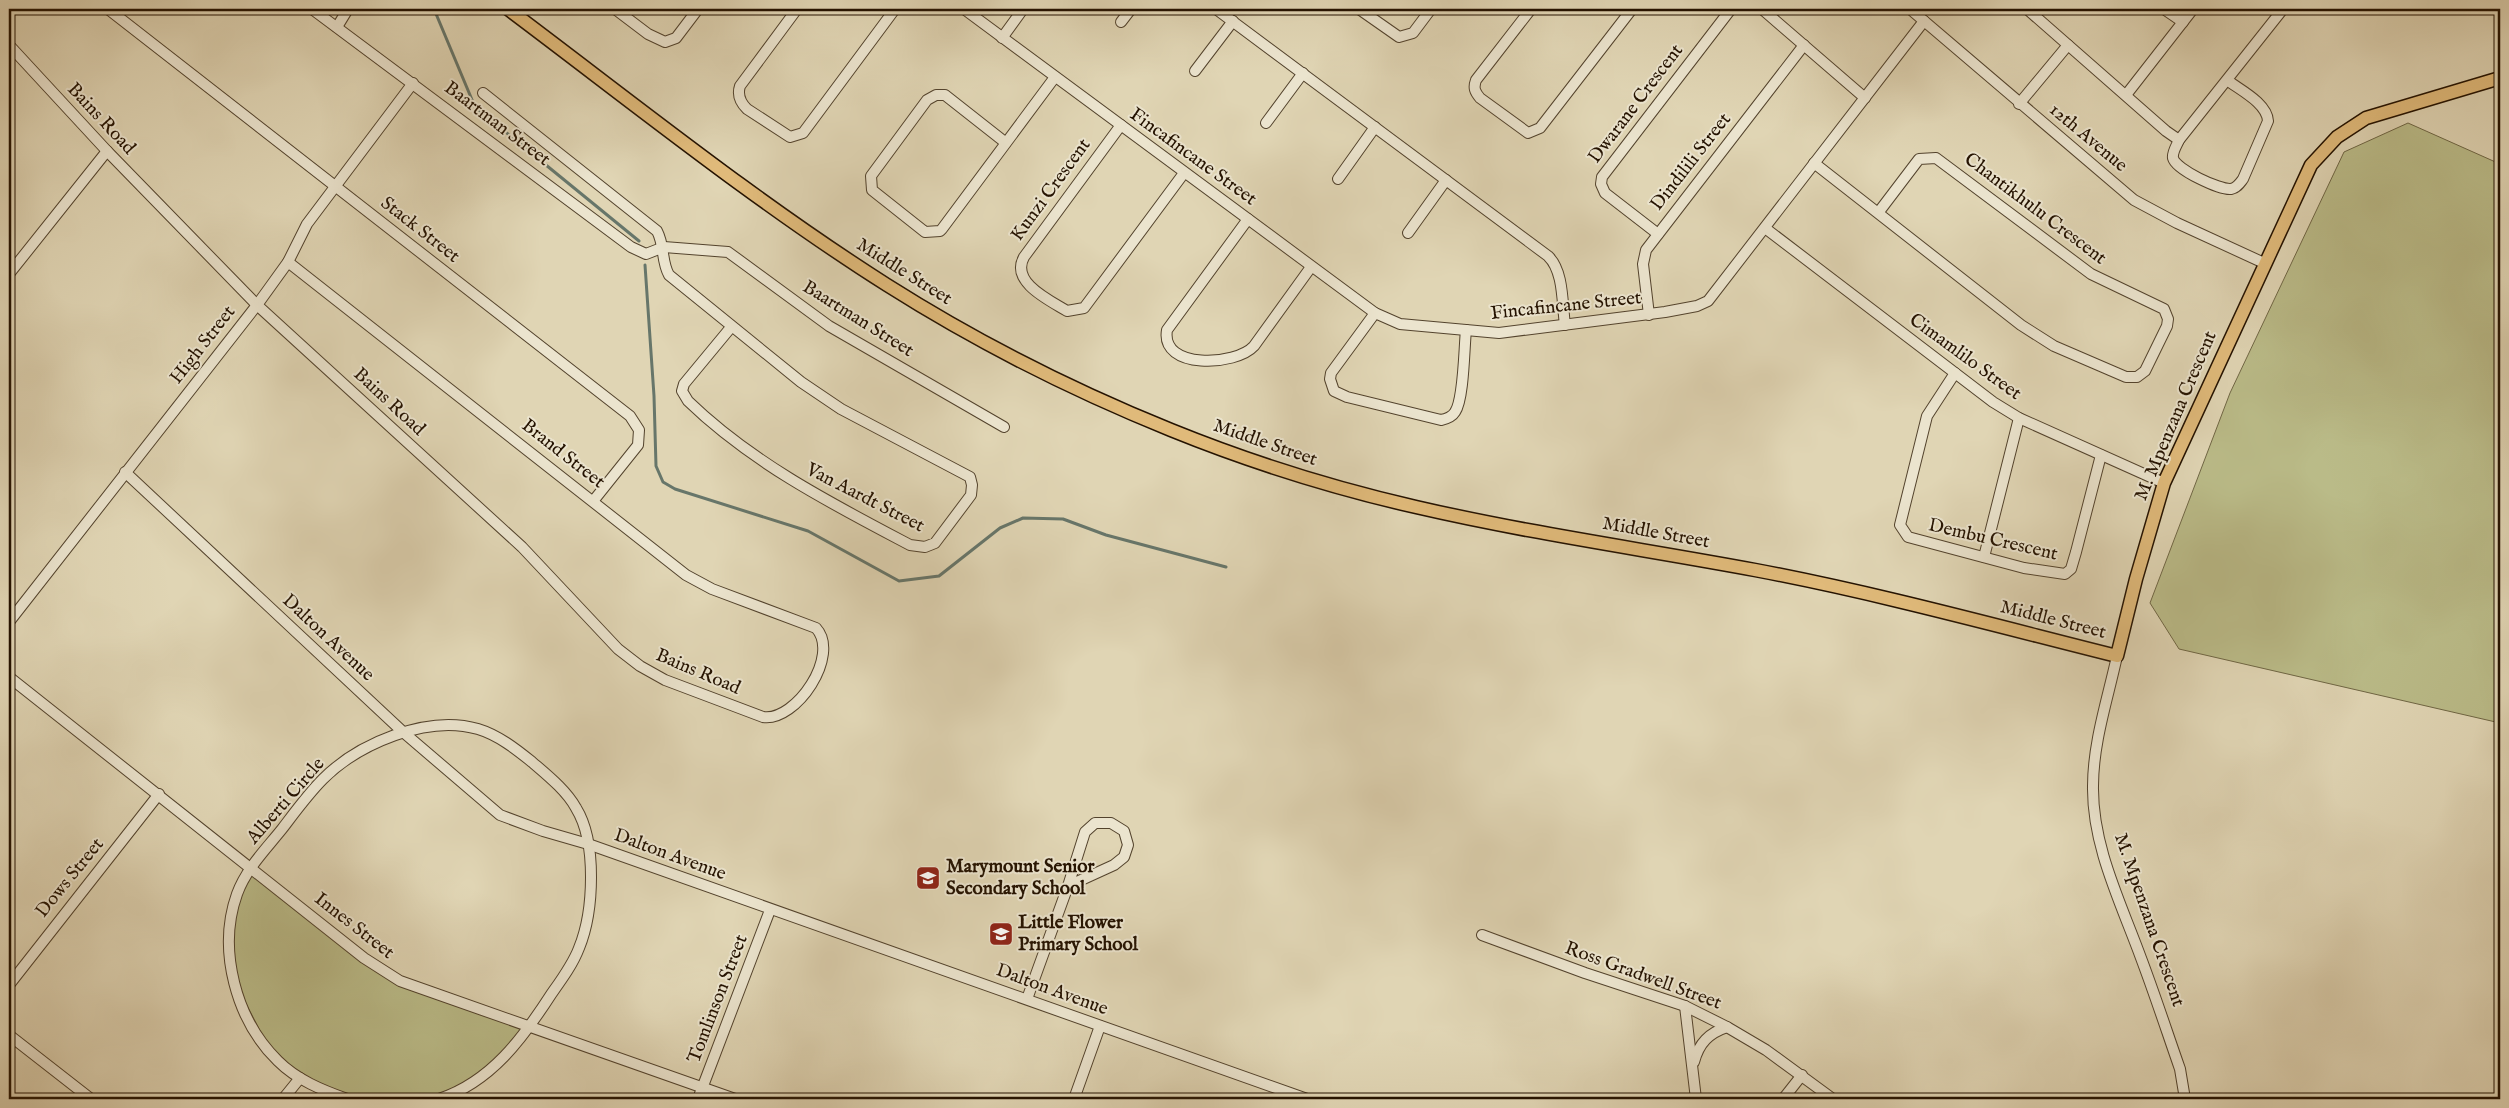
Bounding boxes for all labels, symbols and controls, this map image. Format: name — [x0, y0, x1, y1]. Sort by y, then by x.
street label: Dwarane Crescent — [1583, 39, 1689, 169]
street label: Baartman Street — [439, 76, 555, 172]
street label: Bains Road — [62, 78, 141, 161]
street label: 12th Avenue — [2044, 98, 2132, 178]
street label: Fincafincane Street — [1125, 103, 1262, 211]
street label: Dindilili Street — [1645, 108, 1737, 216]
street label: Kunzi Crescent — [1006, 134, 1097, 246]
street label: Chantikhulu Crescent — [1959, 148, 2111, 271]
street label: Stack Street — [376, 192, 465, 269]
street label: Middle Street — [852, 233, 957, 311]
street label: Baartman Street — [798, 275, 919, 363]
street label: Fincafincane Street — [1489, 286, 1643, 326]
street label: High Street — [165, 301, 241, 389]
street label: Cimamlilo Street — [1904, 308, 2026, 406]
street label: M. Mpenzana Crescent — [2129, 327, 2223, 504]
street label: Bains Road — [348, 363, 431, 442]
street label: Brand Street — [516, 414, 610, 494]
street label: Middle Street — [1210, 414, 1321, 472]
street label: Van Aardt Street — [801, 457, 929, 538]
street label: Middle Street — [1601, 512, 1712, 554]
street label: Dembu Crescent — [1926, 513, 2060, 567]
street label: Dalton Avenue — [277, 589, 379, 687]
street label: Middle Street — [1998, 595, 2109, 645]
street label: Bains Road — [652, 643, 745, 701]
street label: Alberti Circle — [241, 752, 330, 850]
street label: Dalton Avenue — [611, 824, 730, 886]
street label: M. Mpenzana Crescent — [2108, 830, 2190, 1010]
street label: Dows Street — [31, 833, 110, 923]
place label: Marymount Senior Secondary School — [946, 855, 1096, 901]
school or university icon: Marymount Senior Secondary School — [915, 865, 941, 891]
street label: Innes Street — [309, 887, 399, 965]
place label: Little Flower Primary School — [1018, 911, 1139, 957]
school or university icon: Little Flower Primary School — [988, 921, 1014, 947]
street label: Tomlinson Street — [682, 931, 754, 1067]
street label: Ross Gradwell Street — [1561, 936, 1725, 1016]
street label: Dalton Avenue — [993, 959, 1112, 1021]

